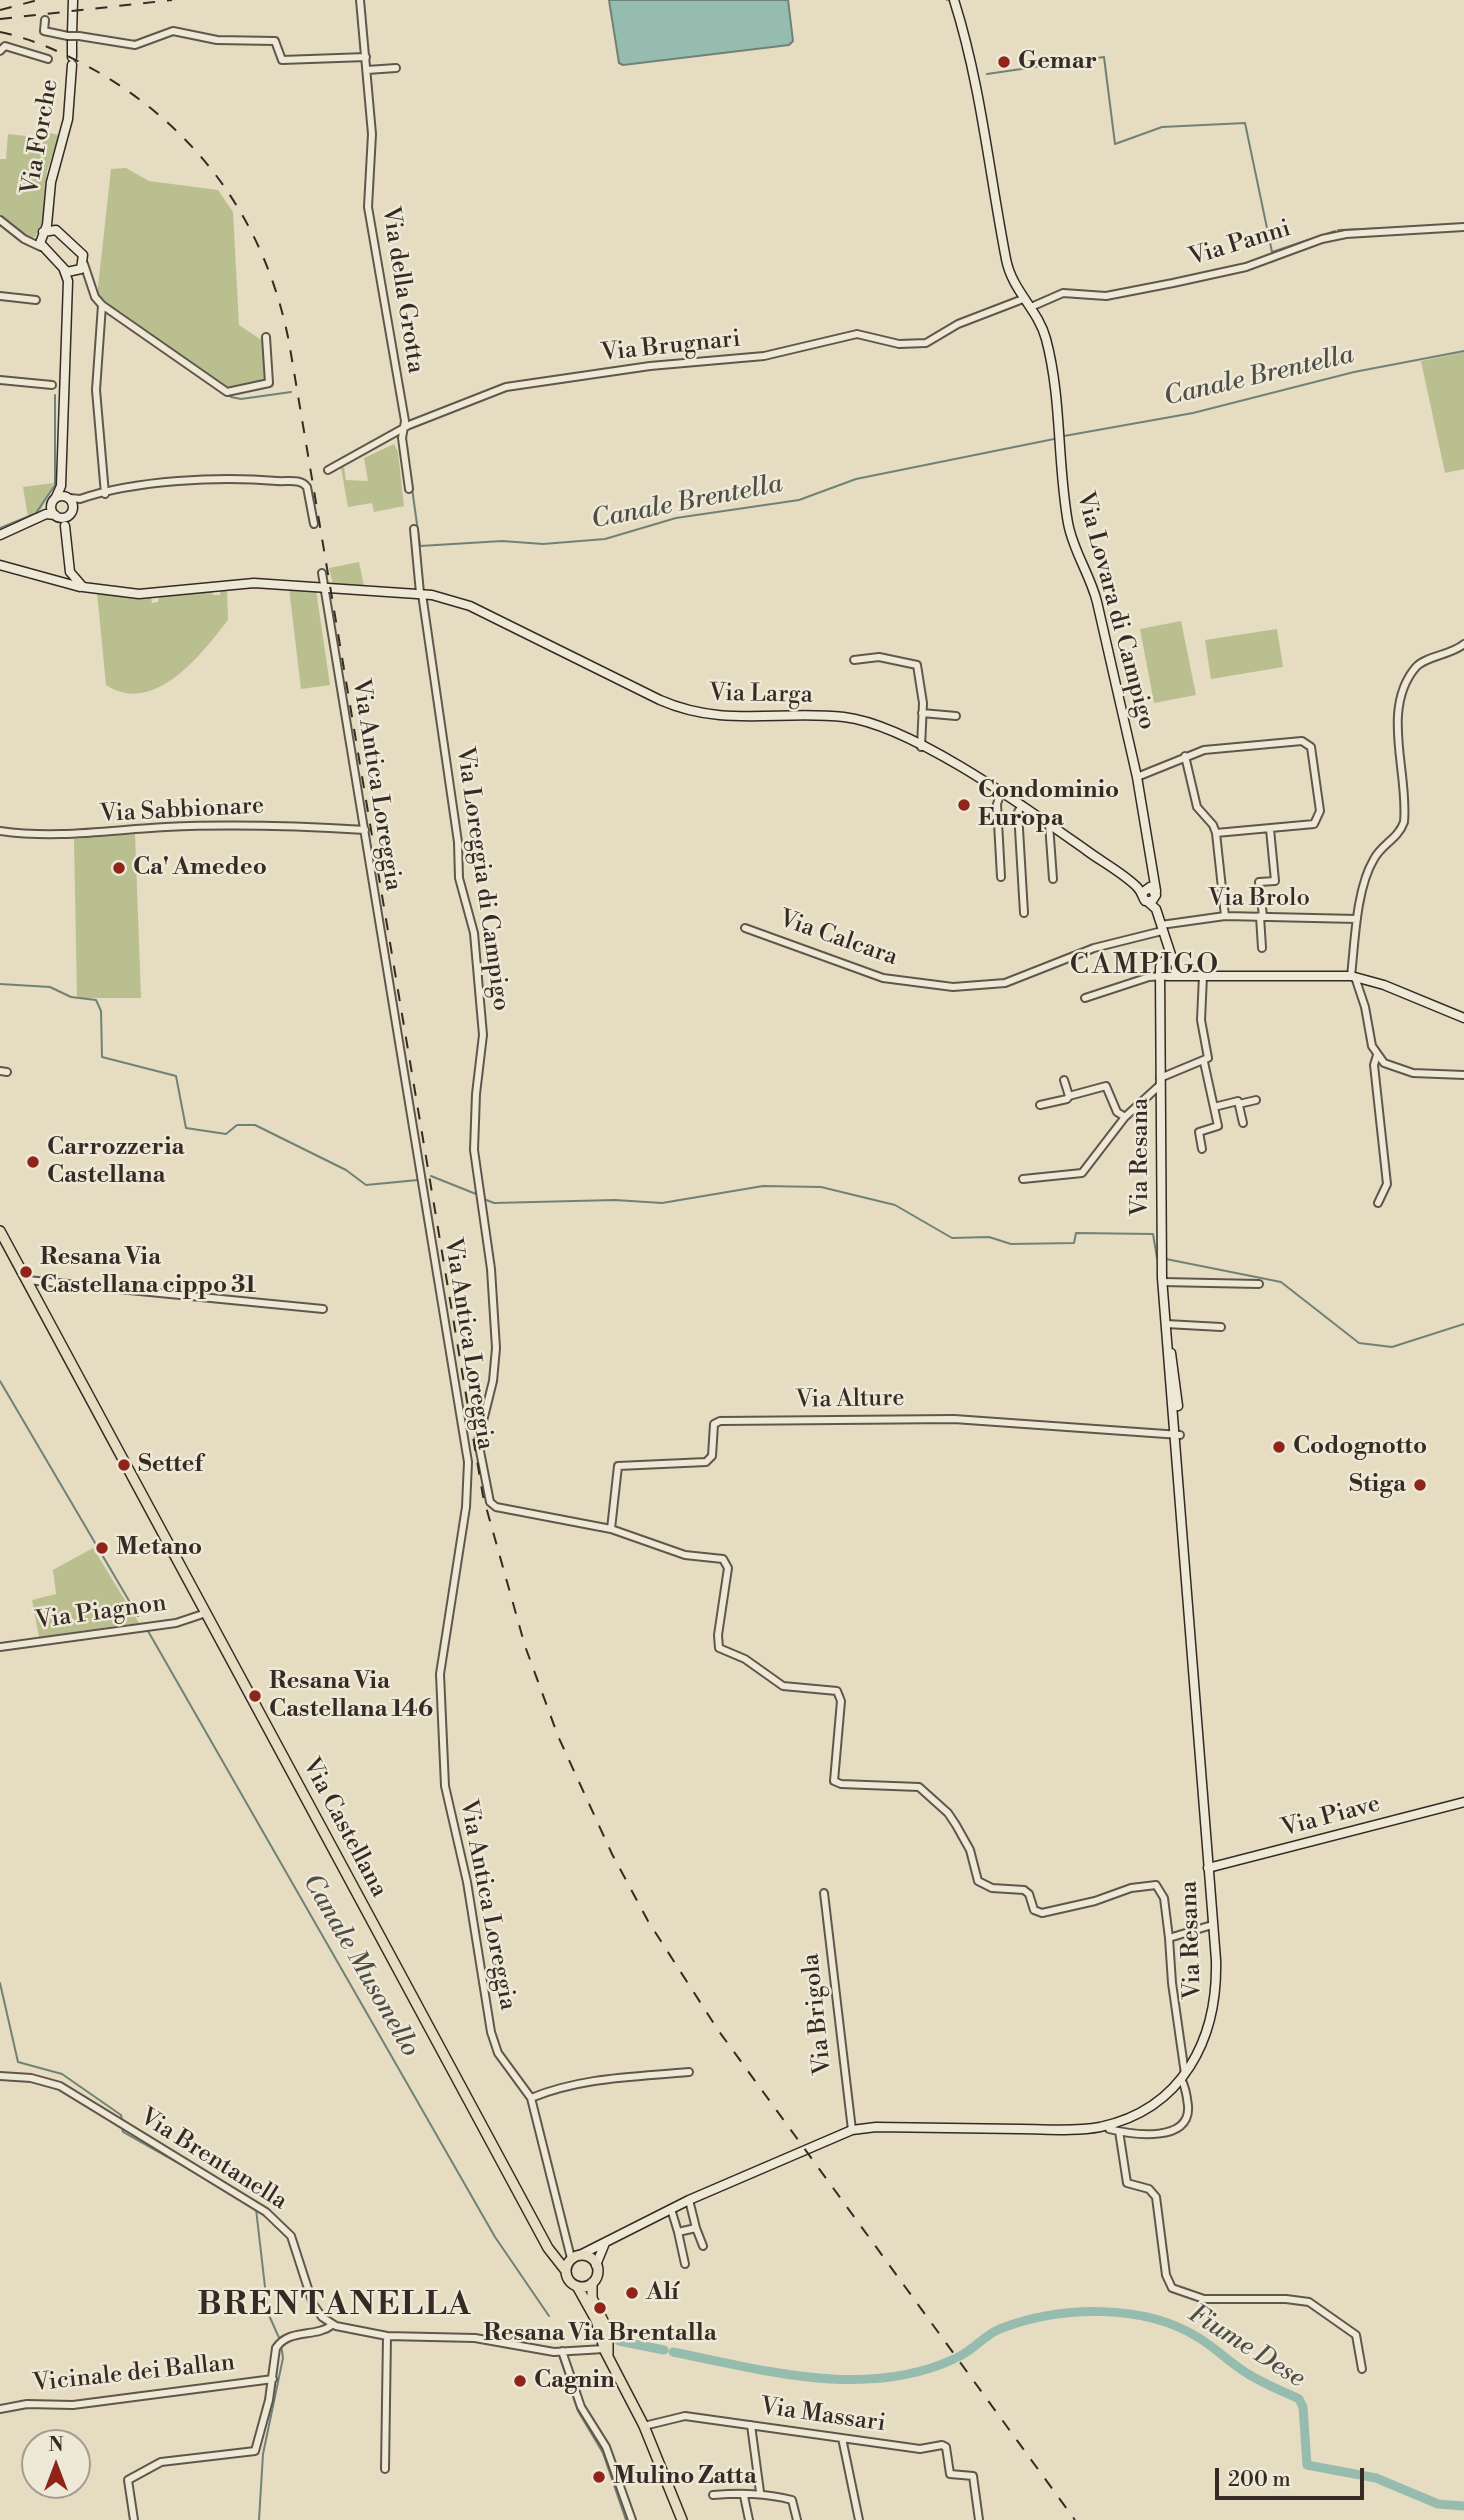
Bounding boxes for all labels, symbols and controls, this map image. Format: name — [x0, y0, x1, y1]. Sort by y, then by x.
place label: Gemar — [1018, 48, 1097, 76]
marker: Gemar — [996, 54, 1012, 70]
street label: Via Forche — [17, 77, 65, 197]
street label: Via della Grotta — [375, 205, 429, 375]
street label: Via Panni — [1186, 215, 1294, 273]
street label: Via Brugnari — [600, 325, 742, 369]
water label: Canale Brentella — [1161, 340, 1357, 414]
water label: Canale Brentella — [589, 469, 785, 537]
street label: Via Lovara di Campigo — [1069, 489, 1161, 733]
street label: Via Antica Loreggia — [345, 677, 407, 893]
street label: Via Larga — [709, 680, 813, 710]
street label: Via Loreggia di Campigo — [449, 745, 515, 1013]
place label: Condominio Europa — [978, 777, 1119, 833]
street label: Via Sabbionare — [99, 792, 265, 830]
marker: Condominio Europa — [956, 797, 972, 813]
place label: Ca' Amedeo — [133, 854, 267, 882]
marker: Ca' Amedeo — [111, 860, 127, 876]
street label: Via Brolo — [1208, 885, 1310, 913]
street label: Via Calcara — [775, 905, 901, 973]
district label: CAMPIGO — [1071, 949, 1219, 983]
street label: Via Resana — [1127, 1098, 1155, 1216]
place label: Carrozzeria Castellana — [47, 1134, 185, 1190]
marker: Carrozzeria Castellana — [25, 1154, 41, 1170]
street label: Via Antica Loreggia — [437, 1236, 499, 1452]
place label: Resana Via Castellana cippo 31 — [40, 1244, 256, 1300]
marker: Resana Via Castellana cippo 31 — [18, 1264, 34, 1280]
street label: Via Alture — [795, 1385, 905, 1415]
place label: Codognotto — [1293, 1433, 1427, 1461]
marker: Codognotto — [1271, 1439, 1287, 1455]
place label: Settef — [138, 1451, 203, 1479]
marker: Settef — [116, 1457, 132, 1473]
place label: Stiga — [1349, 1471, 1406, 1499]
marker: Stiga — [1412, 1477, 1428, 1493]
place label: Metano — [116, 1534, 202, 1562]
marker: Metano — [94, 1540, 110, 1556]
street label: Via Piagnon — [34, 1590, 168, 1636]
place label: Resana Via Castellana 146 — [269, 1668, 433, 1724]
marker: Resana Via Castellana 146 — [247, 1688, 263, 1704]
street label: Via Castellana — [295, 1754, 393, 1902]
street label: Via Piave — [1279, 1790, 1383, 1844]
street label: Via Antica Loreggia — [452, 1797, 522, 2013]
water label: Canale Musonello — [295, 1869, 425, 2063]
street label: Via Resana — [1176, 1880, 1208, 2000]
street label: Via Brigola — [797, 1952, 839, 2076]
street label: Via Brentanella — [134, 2103, 292, 2217]
place label: Alí — [646, 2279, 679, 2307]
marker: Alí — [624, 2285, 640, 2301]
district label: BRENTANELLA — [199, 2287, 471, 2325]
water label: Fiume Dese — [1182, 2299, 1310, 2395]
marker: Resana Via Brentalla — [592, 2300, 608, 2316]
place label: Resana Via Brentalla — [483, 2320, 717, 2348]
street label: Vicinale dei Ballan — [32, 2349, 236, 2399]
place label: Cagnin — [534, 2367, 615, 2395]
marker: Cagnin — [512, 2373, 528, 2389]
street label: Via Massari — [759, 2393, 887, 2439]
north arrow — [21, 2429, 91, 2499]
text: N — [48, 2433, 64, 2457]
scale bar — [1219, 2454, 1368, 2498]
place label: Mulino Zatta — [613, 2463, 757, 2491]
text: 200 m — [1228, 2467, 1291, 2493]
marker: Mulino Zatta — [591, 2469, 607, 2485]

